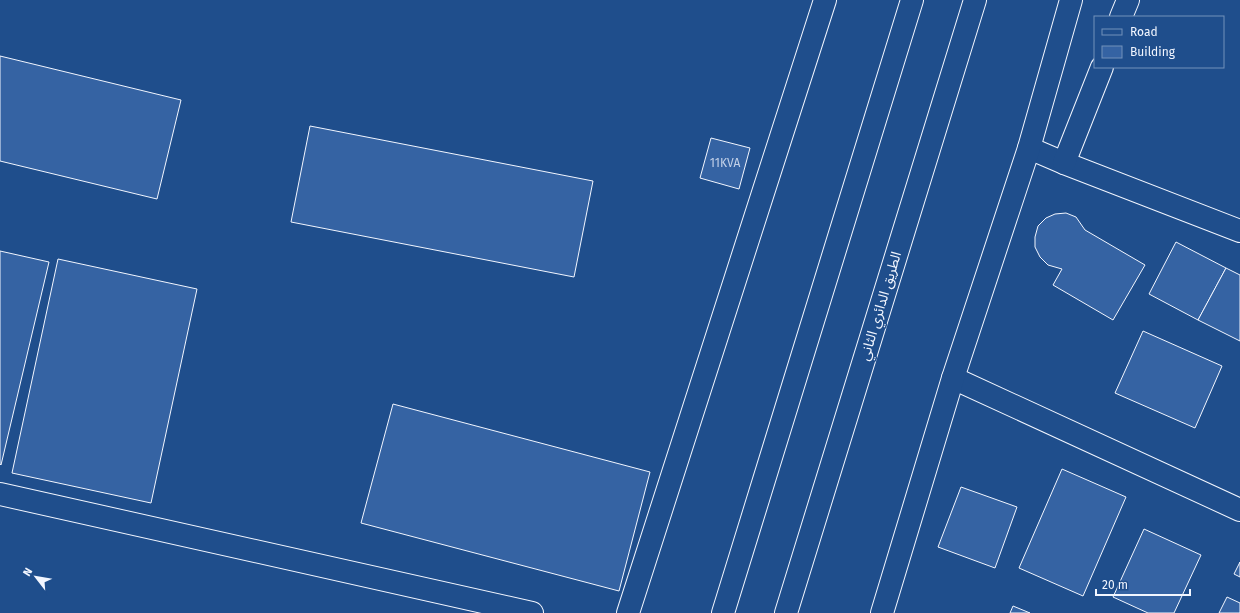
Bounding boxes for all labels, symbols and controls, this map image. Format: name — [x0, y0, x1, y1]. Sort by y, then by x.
legend — [1094, 16, 1224, 68]
text: Road — [1130, 25, 1158, 39]
text: Building — [1130, 45, 1176, 59]
house number: 11KVA — [710, 156, 740, 170]
street label: الطريق الدائري الثاني — [856, 250, 907, 363]
north arrow — [16, 557, 56, 597]
text: N — [20, 566, 35, 579]
scale bar — [1096, 571, 1190, 597]
text: 20 m — [1102, 578, 1128, 592]

